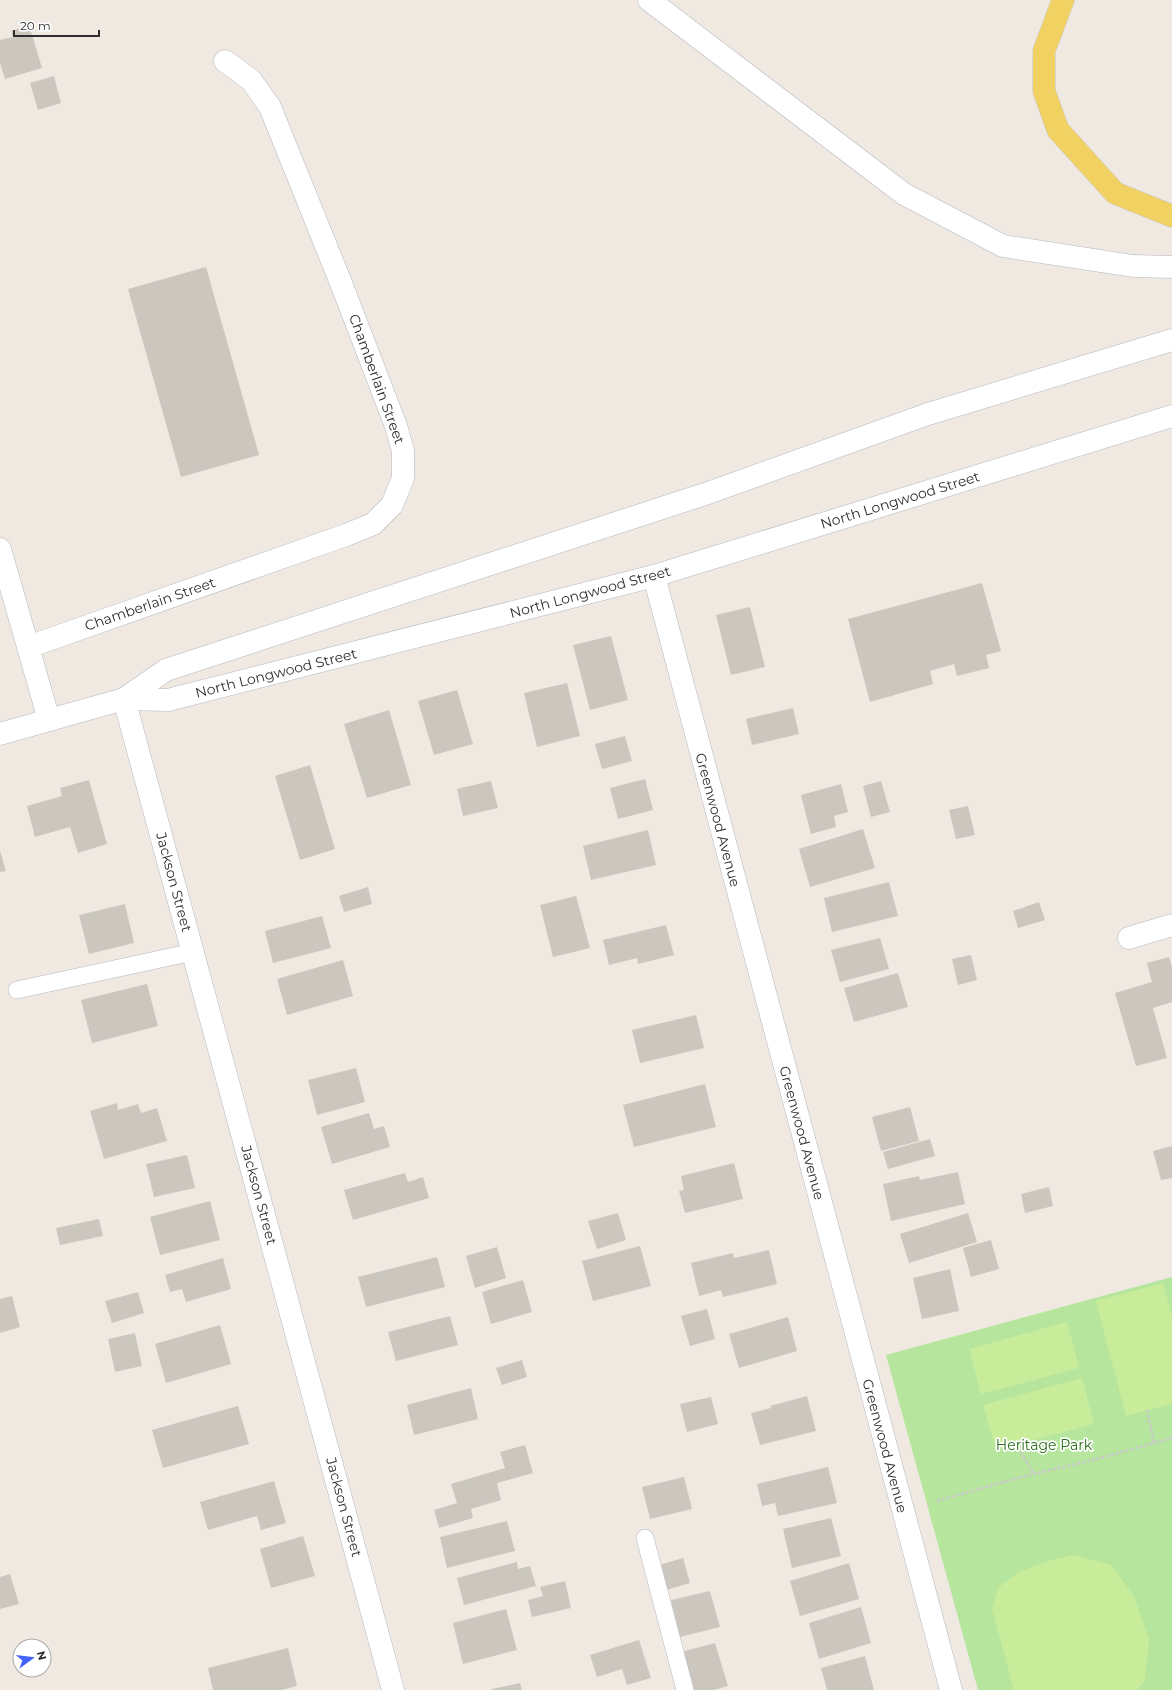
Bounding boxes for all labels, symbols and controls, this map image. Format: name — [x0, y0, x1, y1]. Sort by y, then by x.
scale bar — [14, 12, 99, 38]
text: 20 m — [20, 18, 51, 33]
street label: Chamberlain Street — [345, 311, 409, 447]
street label: North Longwood Street — [818, 467, 982, 533]
street label: North Longwood Street — [508, 562, 673, 622]
street label: Chamberlain Street — [82, 573, 218, 635]
street label: North Longwood Street — [193, 644, 359, 702]
street label: Greenwood Avenue — [691, 751, 745, 889]
street label: Jackson Street — [152, 829, 196, 934]
street label: Greenwood Avenue — [775, 1064, 829, 1202]
street label: Jackson Street — [237, 1142, 281, 1247]
street label: Greenwood Avenue — [858, 1377, 912, 1515]
park label: Heritage Park — [996, 1436, 1093, 1454]
street label: Jackson Street — [322, 1454, 366, 1559]
north arrow — [12, 1638, 52, 1678]
text: N — [34, 1649, 50, 1662]

